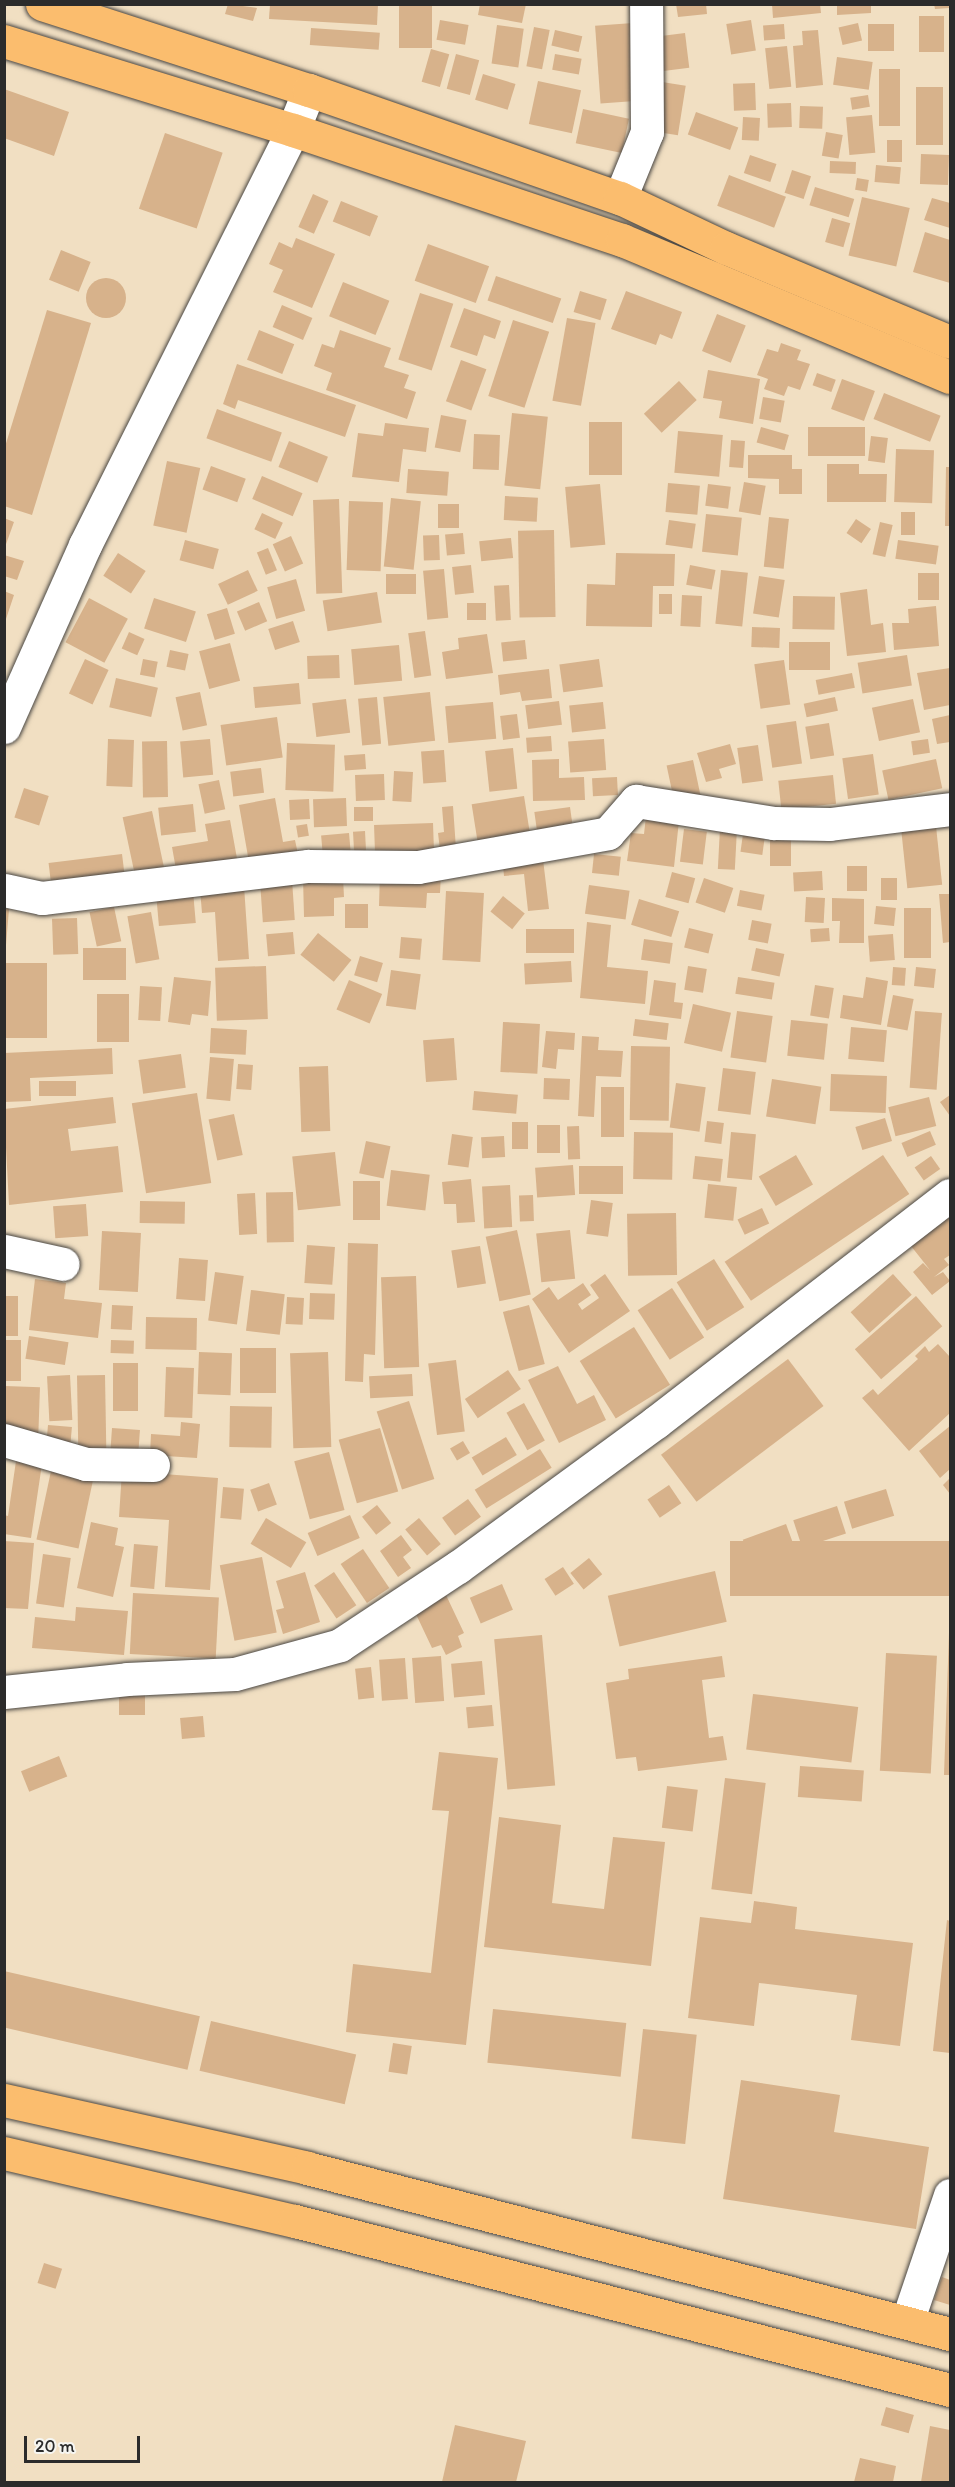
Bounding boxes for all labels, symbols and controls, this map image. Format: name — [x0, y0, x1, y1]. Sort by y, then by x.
scale bar — [27, 2424, 142, 2462]
text: 20 m — [35, 2435, 75, 2457]

